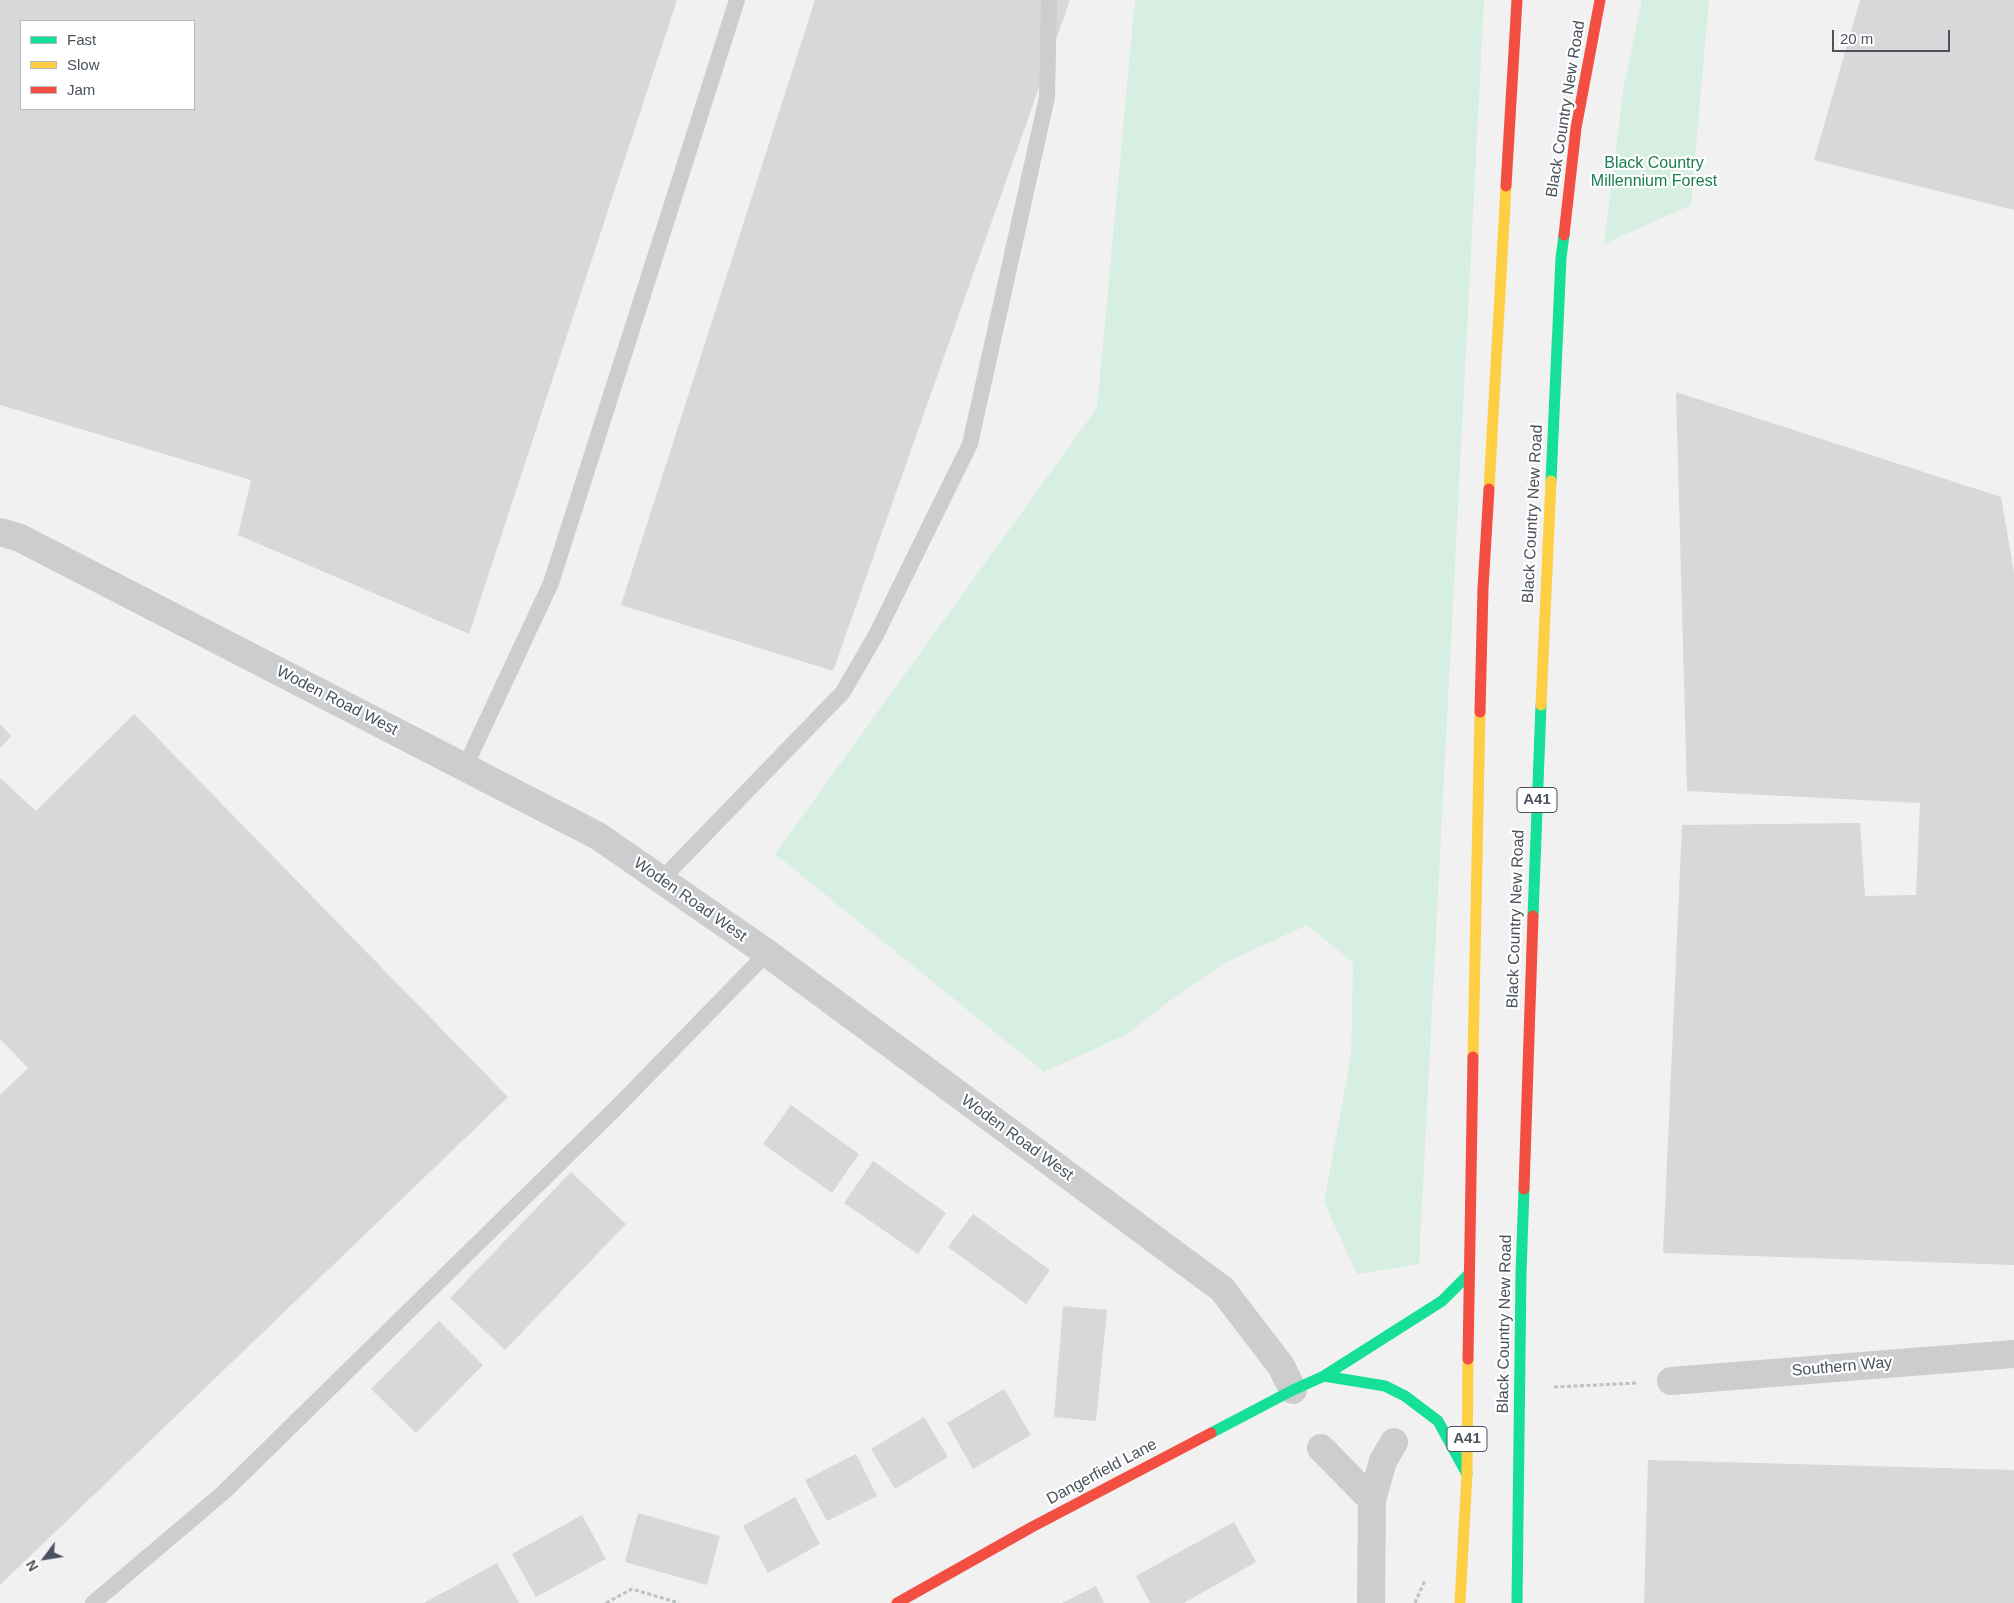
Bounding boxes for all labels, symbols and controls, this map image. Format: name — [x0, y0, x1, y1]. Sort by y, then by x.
street label: Black Country New Road — [1543, 19, 1589, 199]
legend — [20, 20, 195, 110]
scale bar — [1834, 20, 1952, 52]
text: 20 m — [1840, 30, 1873, 47]
text: Fast — [67, 31, 96, 48]
text: Slow — [67, 56, 100, 73]
text: Jam — [67, 81, 95, 98]
park label: Black Country Millennium Forest — [1591, 154, 1717, 192]
street label: Black Country New Road — [1519, 424, 1547, 604]
street label: Woden Road West — [273, 662, 401, 740]
road number: A41 — [1517, 788, 1557, 812]
street label: Black Country New Road — [1503, 829, 1529, 1009]
street label: Woden Road West — [630, 854, 750, 946]
street label: Woden Road West — [957, 1091, 1077, 1185]
street label: Black Country New Road — [1494, 1234, 1516, 1414]
street label: Southern Way — [1791, 1353, 1893, 1381]
road number: A41 — [1447, 1426, 1487, 1452]
street label: Dangerfield Lane — [1044, 1435, 1160, 1509]
north arrow — [20, 1533, 70, 1583]
text: N — [23, 1557, 42, 1574]

